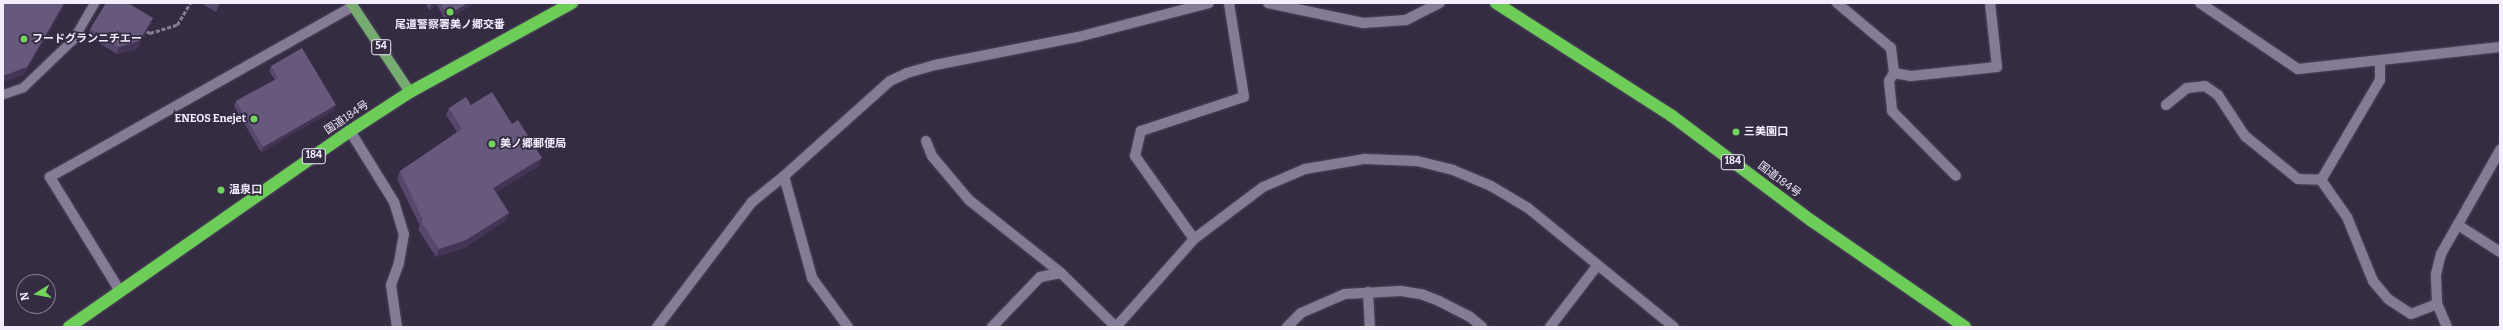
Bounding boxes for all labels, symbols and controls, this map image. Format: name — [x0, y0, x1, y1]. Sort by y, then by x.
marker: 尾道警察署美ノ郷交番 — [445, 7, 455, 17]
place label: 尾道警察署美ノ郷交番 — [395, 18, 505, 32]
place label: フードグランニチエー — [32, 32, 142, 46]
marker: フードグランニチエー — [19, 34, 29, 44]
road number: 54 — [371, 39, 391, 55]
street label: 国道184号 — [322, 98, 372, 138]
place label: ENEOS Enejet — [175, 112, 246, 126]
marker: ENEOS Enejet — [249, 114, 259, 124]
place label: 三美園口 — [1744, 125, 1788, 139]
marker: 三美園口 — [1731, 127, 1741, 137]
place label: 美ノ郷郵便局 — [500, 137, 566, 151]
marker: 美ノ郷郵便局 — [487, 139, 497, 149]
road number: 184 — [301, 148, 327, 164]
road number: 184 — [1720, 154, 1746, 170]
street label: 国道184号 — [1755, 160, 1803, 200]
place label: 温泉口 — [229, 183, 262, 197]
marker: 温泉口 — [216, 185, 226, 195]
north arrow — [16, 274, 56, 314]
text: N — [18, 291, 32, 302]

